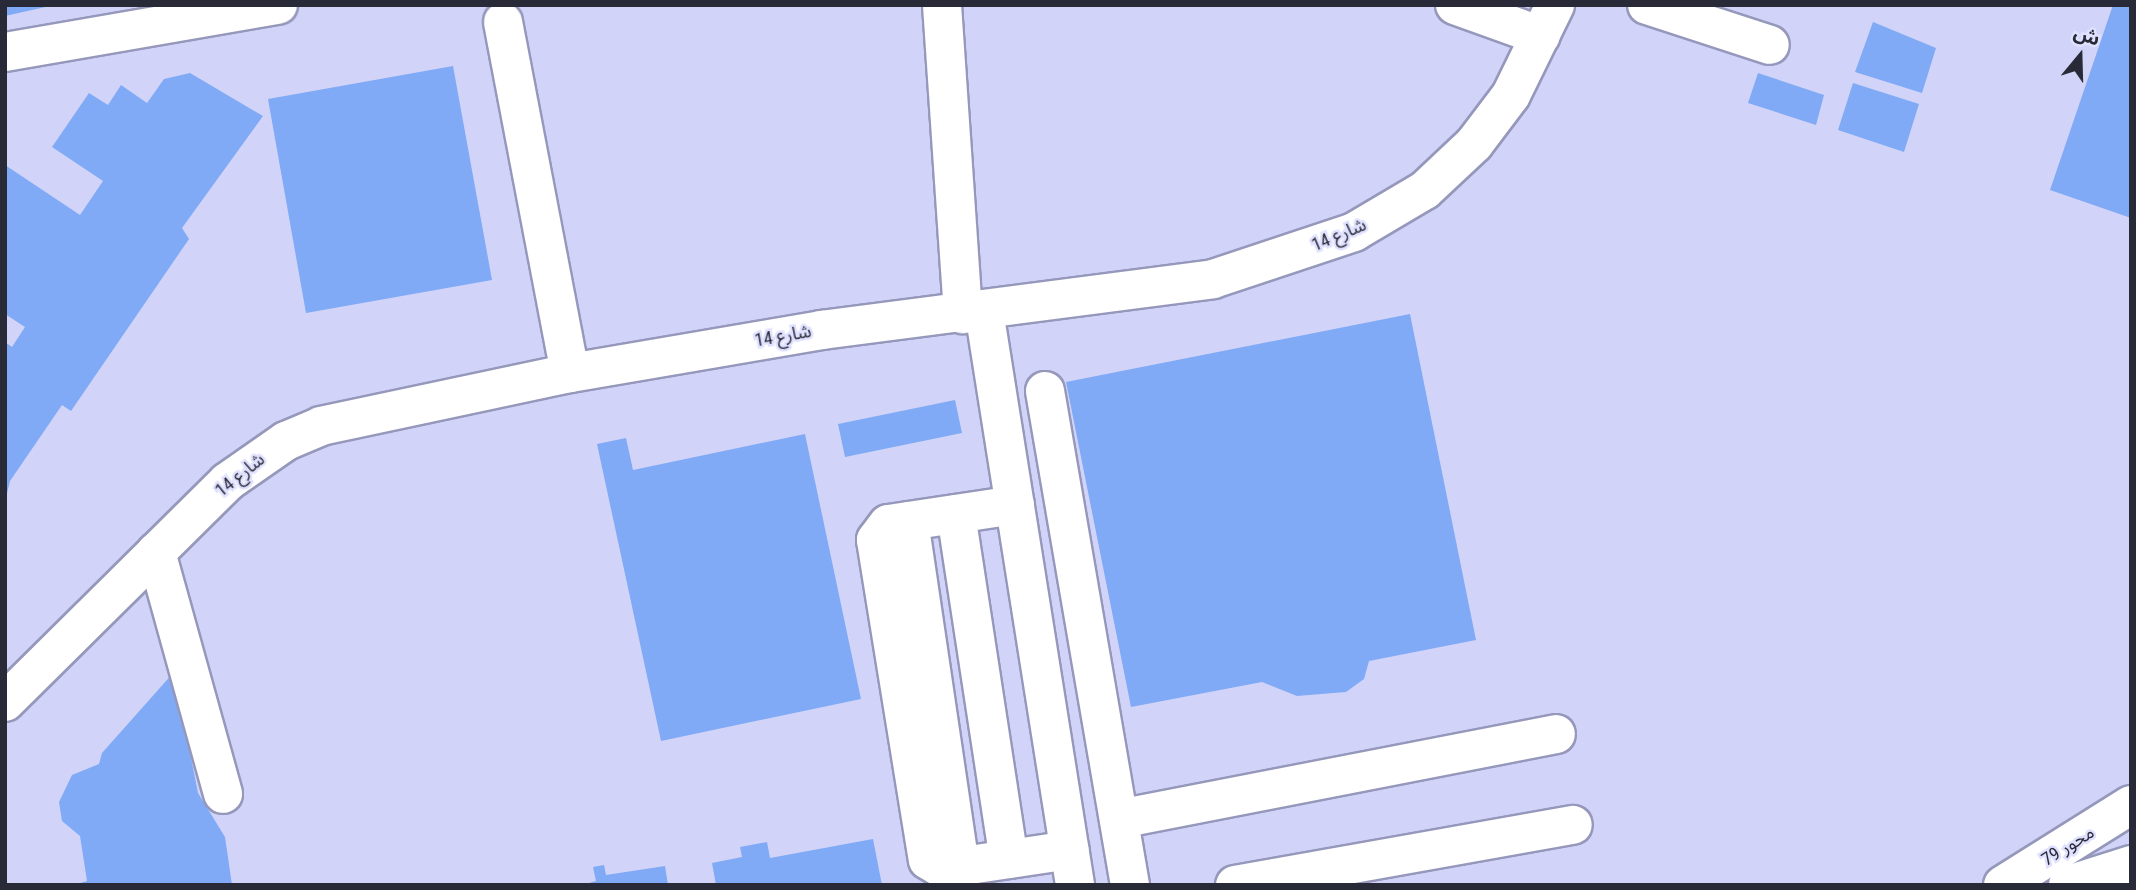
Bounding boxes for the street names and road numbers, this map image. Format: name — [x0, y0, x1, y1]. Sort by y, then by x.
street label: شارع 14 — [1309, 214, 1369, 256]
street label: شارع 14 — [753, 320, 813, 352]
street label: شارع 14 — [211, 449, 269, 501]
street label: محور 79 — [2038, 821, 2098, 871]

